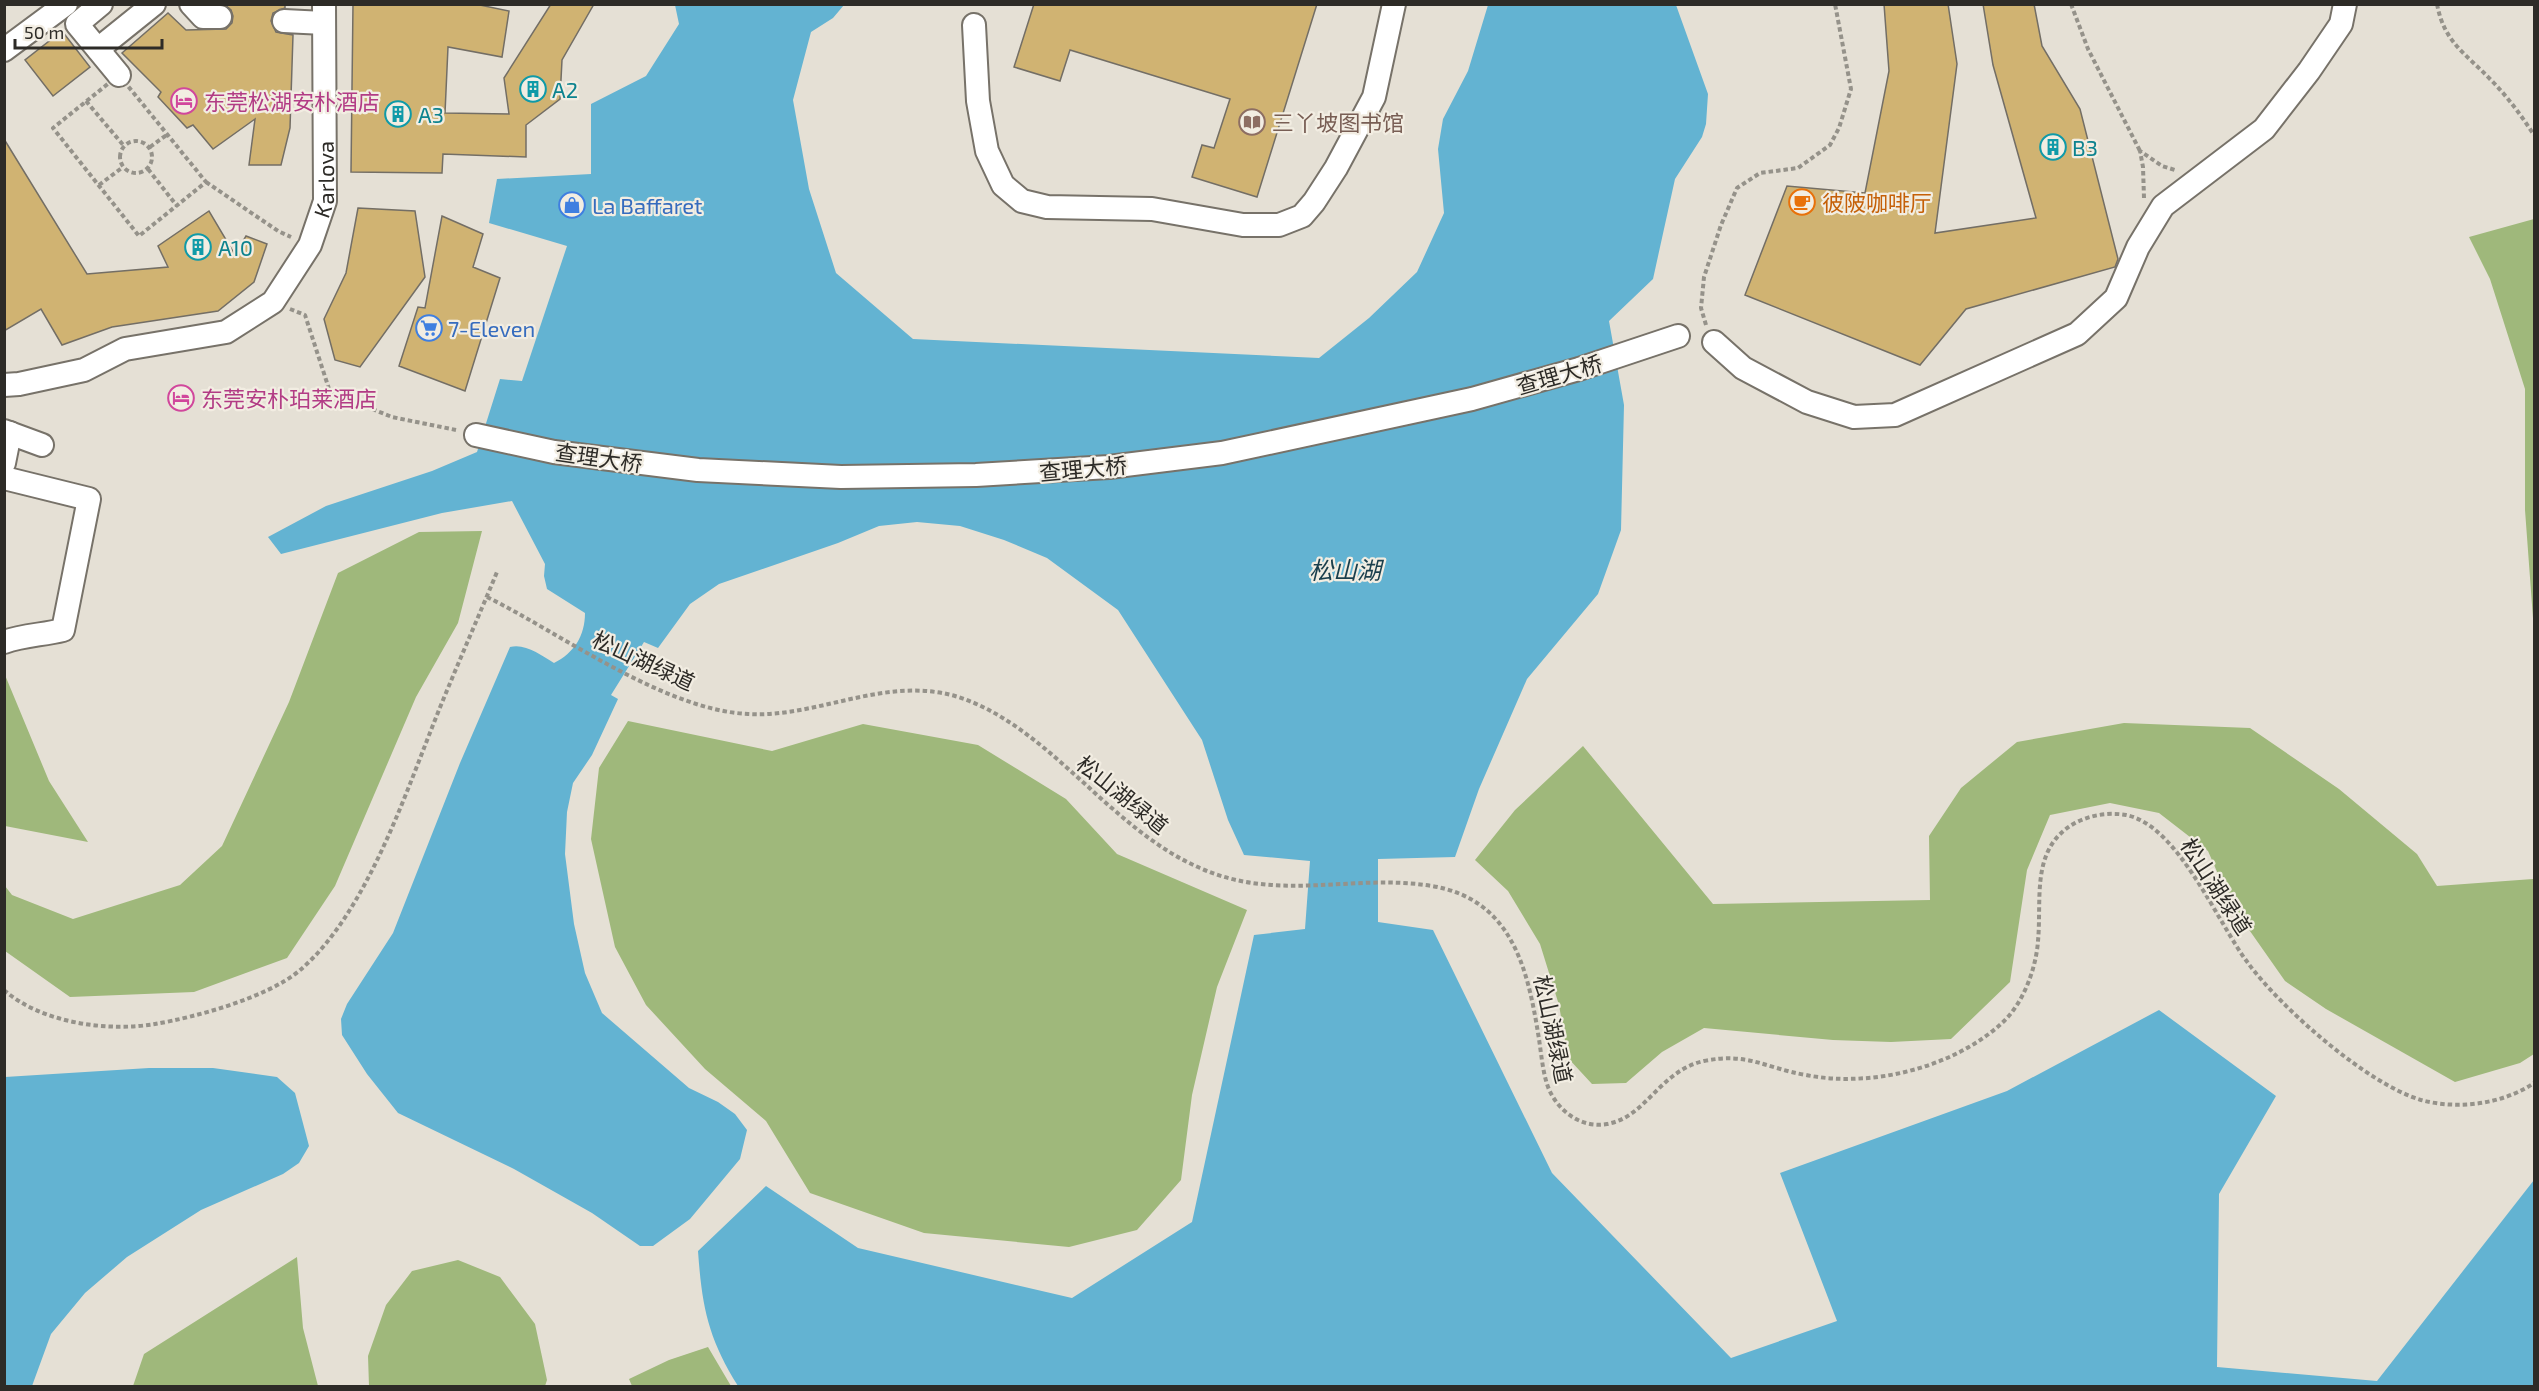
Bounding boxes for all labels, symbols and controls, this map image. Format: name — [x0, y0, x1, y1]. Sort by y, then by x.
scale bar — [15, 12, 162, 50]
text: 50 m — [24, 21, 64, 43]
building icon: A2 — [518, 74, 548, 104]
place label: A2 — [552, 76, 578, 102]
hotel icon: 东莞松湖安朴酒店 — [169, 86, 199, 116]
place label: 东莞松湖安朴酒店 — [204, 88, 380, 114]
building icon: A3 — [383, 99, 413, 129]
place label: A3 — [418, 101, 444, 127]
library icon: 三丫坡图书馆 — [1237, 107, 1267, 137]
place label: 三丫坡图书馆 — [1272, 109, 1404, 135]
building icon: B3 — [2038, 132, 2068, 162]
place label: B3 — [2072, 134, 2098, 160]
street label: Karlova — [307, 141, 338, 221]
cafe icon: 彼陂咖啡厅 — [1787, 187, 1817, 217]
place label: 彼陂咖啡厅 — [1822, 189, 1932, 215]
shop icon: La Baffaret — [557, 190, 587, 220]
place label: La Baffaret — [592, 192, 702, 218]
building icon: A10 — [183, 232, 213, 262]
place label: A10 — [218, 234, 253, 260]
supermarket icon: 7-Eleven — [414, 313, 444, 343]
place label: 7-Eleven — [448, 315, 535, 341]
street label: 查理大桥 — [1513, 349, 1605, 399]
hotel icon: 东莞安朴珀莱酒店 — [166, 383, 196, 413]
place label: 东莞安朴珀莱酒店 — [201, 385, 377, 411]
street label: 查理大桥 — [554, 438, 644, 476]
street label: 查理大桥 — [1038, 451, 1128, 485]
water label: 松山湖 — [1309, 555, 1385, 584]
street label: 松山湖绿道 — [589, 625, 699, 695]
street label: 松山湖绿道 — [1072, 749, 1174, 839]
street label: 松山湖绿道 — [2176, 833, 2258, 939]
street label: 松山湖绿道 — [1530, 972, 1578, 1086]

